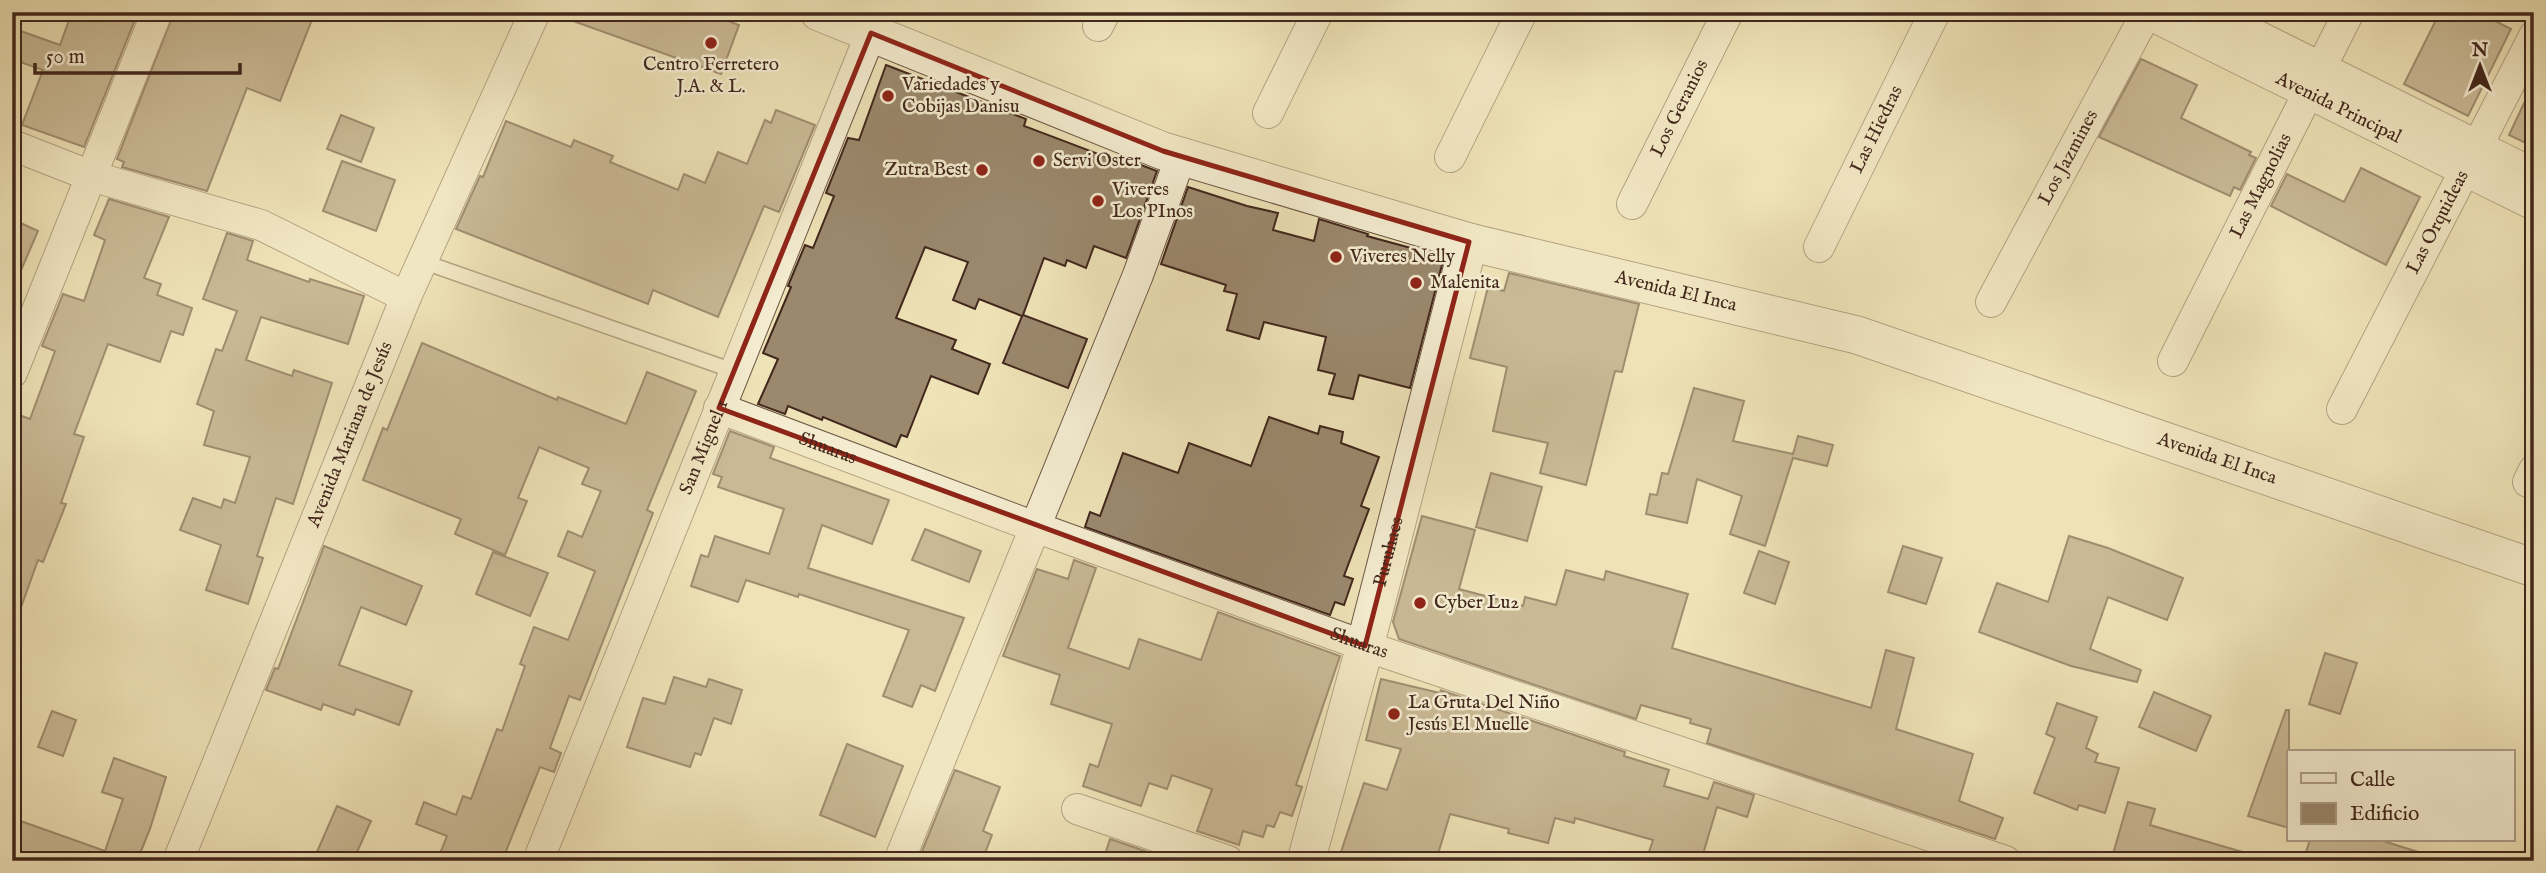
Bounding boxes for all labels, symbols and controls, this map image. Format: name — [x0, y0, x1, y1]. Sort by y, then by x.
scale bar — [35, 32, 240, 76]
north arrow — [2444, 32, 2514, 102]
marker: Centro Ferretero J.A. & L. — [703, 35, 719, 51]
text: N — [2471, 39, 2489, 63]
text: 50 m — [46, 44, 85, 71]
place label: Centro Ferretero J.A. & L. — [643, 53, 779, 99]
street label: Los Geranios — [1645, 56, 1714, 161]
street label: Avenida Principal — [2271, 67, 2406, 150]
place label: Variedades y Cobijas Danisu — [901, 73, 1020, 119]
street label: Las Hiedras — [1845, 82, 1909, 177]
marker: Variedades y Cobijas Danisu — [880, 88, 896, 104]
street label: Los Jazmines — [2033, 106, 2104, 209]
street label: Las Magnolias — [2225, 129, 2298, 243]
place label: Servi Oster — [1053, 149, 1141, 173]
marker: Servi Oster — [1031, 153, 1047, 169]
place label: Zutra Best — [884, 158, 968, 182]
marker: Zutra Best — [974, 162, 990, 178]
street label: Las Orquideas — [2402, 166, 2475, 278]
place label: Viveres Los PInos — [1111, 178, 1193, 224]
marker: Viveres Los PInos — [1090, 193, 1106, 209]
place label: Viveres Nelly — [1349, 245, 1456, 269]
marker: Viveres Nelly — [1328, 249, 1344, 265]
street label: Avenida El Inca — [1612, 265, 1740, 318]
place label: Malenita — [1430, 271, 1501, 295]
marker: Malenita — [1408, 275, 1424, 291]
street label: Avenida Mariana de Jesús — [302, 338, 399, 532]
street label: San Miguel 1 — [675, 396, 734, 498]
street label: Shuaras — [795, 427, 860, 471]
street label: Avenida El Inca — [2153, 427, 2280, 491]
street label: Puruhaes — [1369, 514, 1410, 590]
place label: Cyber Lu2 — [1434, 591, 1519, 615]
marker: Cyber Lu2 — [1412, 595, 1428, 611]
street label: Shuaras — [1327, 622, 1391, 665]
place label: La Gruta Del Niño Jesús El Muelle — [1406, 691, 1560, 737]
marker: La Gruta Del Niño Jesús El Muelle — [1386, 706, 1402, 722]
legend — [2287, 750, 2514, 842]
text: Calle — [2350, 767, 2395, 794]
text: Edificio — [2350, 801, 2419, 828]

